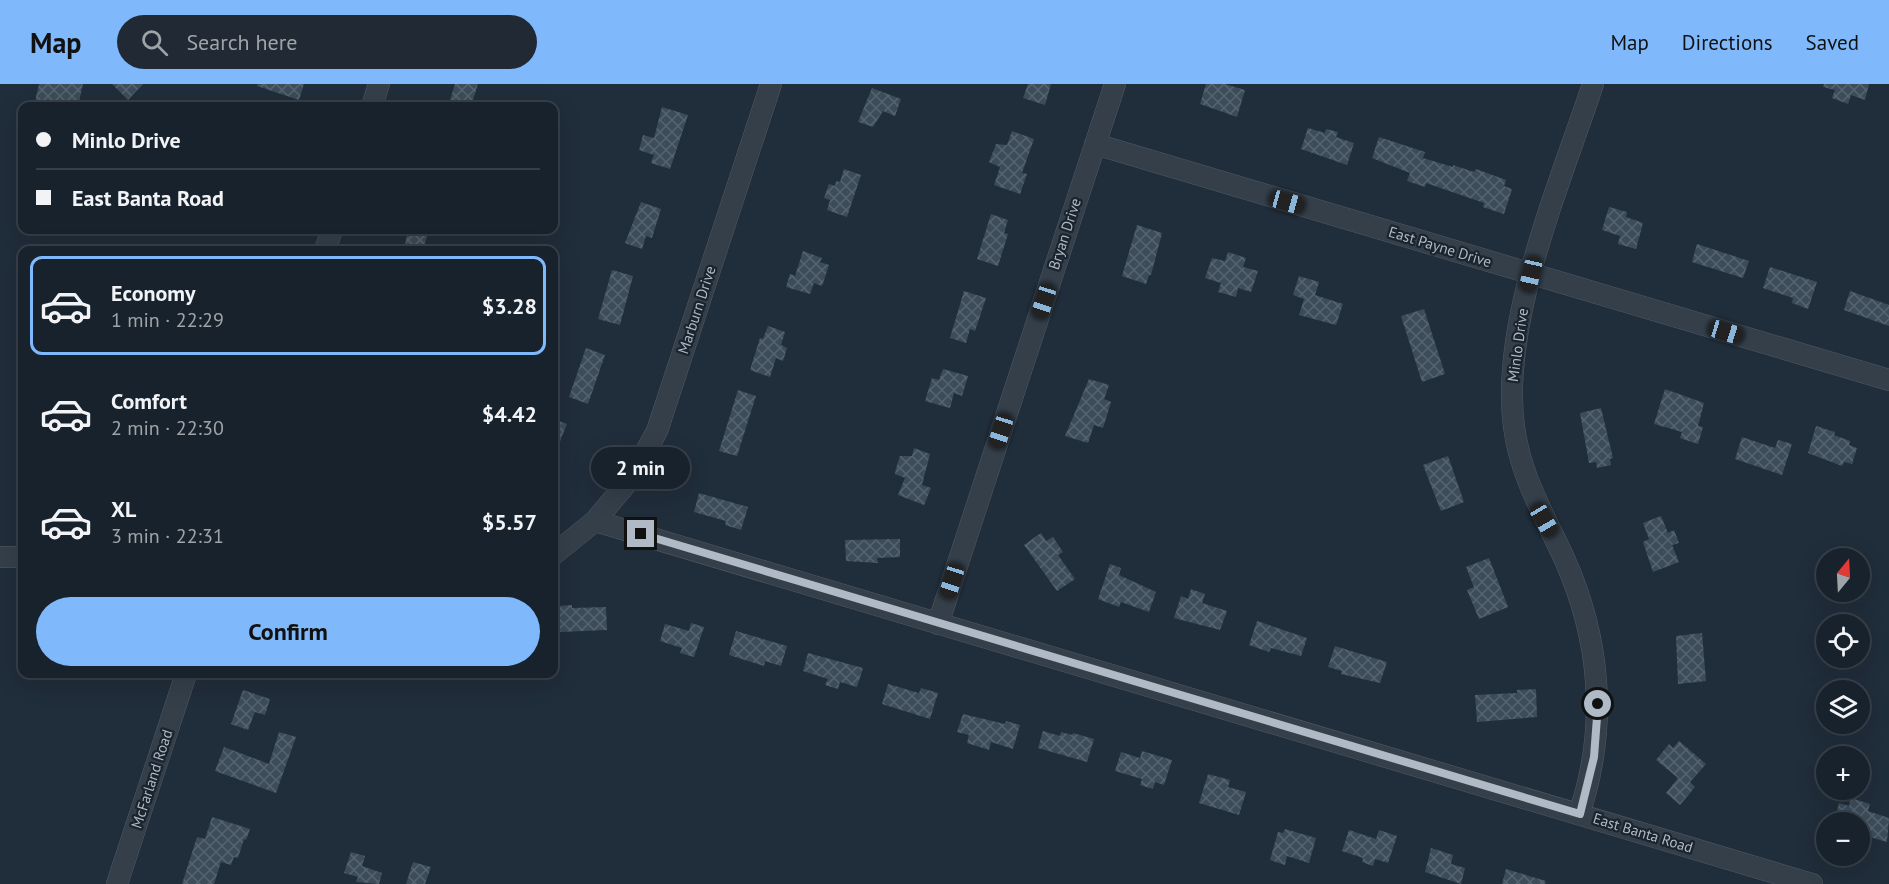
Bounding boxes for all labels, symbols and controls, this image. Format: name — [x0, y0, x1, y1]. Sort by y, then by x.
search box — [117, 15, 537, 69]
text: Map — [30, 24, 81, 61]
icon: search — [138, 26, 171, 59]
text: Search here — [186, 28, 297, 56]
text: Map — [1610, 29, 1649, 56]
text: Directions — [1682, 29, 1773, 56]
text: Saved — [1806, 29, 1859, 56]
text: Minlo Drive — [72, 126, 181, 154]
text: East Banta Road — [72, 184, 224, 212]
car — [1267, 188, 1307, 216]
street label: Bryan Drive — [1044, 196, 1085, 272]
street label: East Payne Drive — [1386, 222, 1494, 271]
car — [1518, 254, 1544, 294]
street label: Marburn Drive — [673, 263, 720, 356]
icon: car — [39, 279, 93, 333]
text: Economy — [111, 279, 195, 307]
car — [1030, 281, 1058, 321]
text: $3.28 — [482, 292, 537, 320]
text: 1 min · 22:29 — [111, 307, 224, 333]
street label: Minlo Drive — [1503, 307, 1532, 383]
car — [1706, 318, 1746, 346]
icon: car — [39, 387, 93, 441]
text: Comfort — [111, 387, 187, 415]
text: $4.42 — [482, 400, 537, 428]
car — [987, 411, 1015, 451]
text: 2 min · 22:30 — [111, 415, 224, 441]
callout: 2 min — [592, 447, 690, 489]
text: 2 min — [616, 455, 665, 481]
icon: car — [39, 495, 93, 549]
text: XL — [111, 495, 136, 523]
car — [1527, 500, 1561, 540]
text: $5.57 — [482, 508, 537, 536]
route end — [627, 520, 654, 547]
text: 3 min · 22:31 — [111, 523, 224, 549]
north arrow — [1816, 548, 1870, 602]
map controls — [1816, 548, 1870, 866]
car — [938, 561, 966, 601]
button: Confirm — [36, 597, 540, 666]
button: locate — [1816, 614, 1870, 668]
button: layers — [1816, 680, 1870, 734]
route start — [1584, 690, 1611, 717]
street label: McFarland Road — [127, 727, 176, 831]
button: + — [1816, 746, 1870, 800]
street label: East Banta Road — [1591, 808, 1695, 857]
button: − — [1816, 812, 1870, 866]

